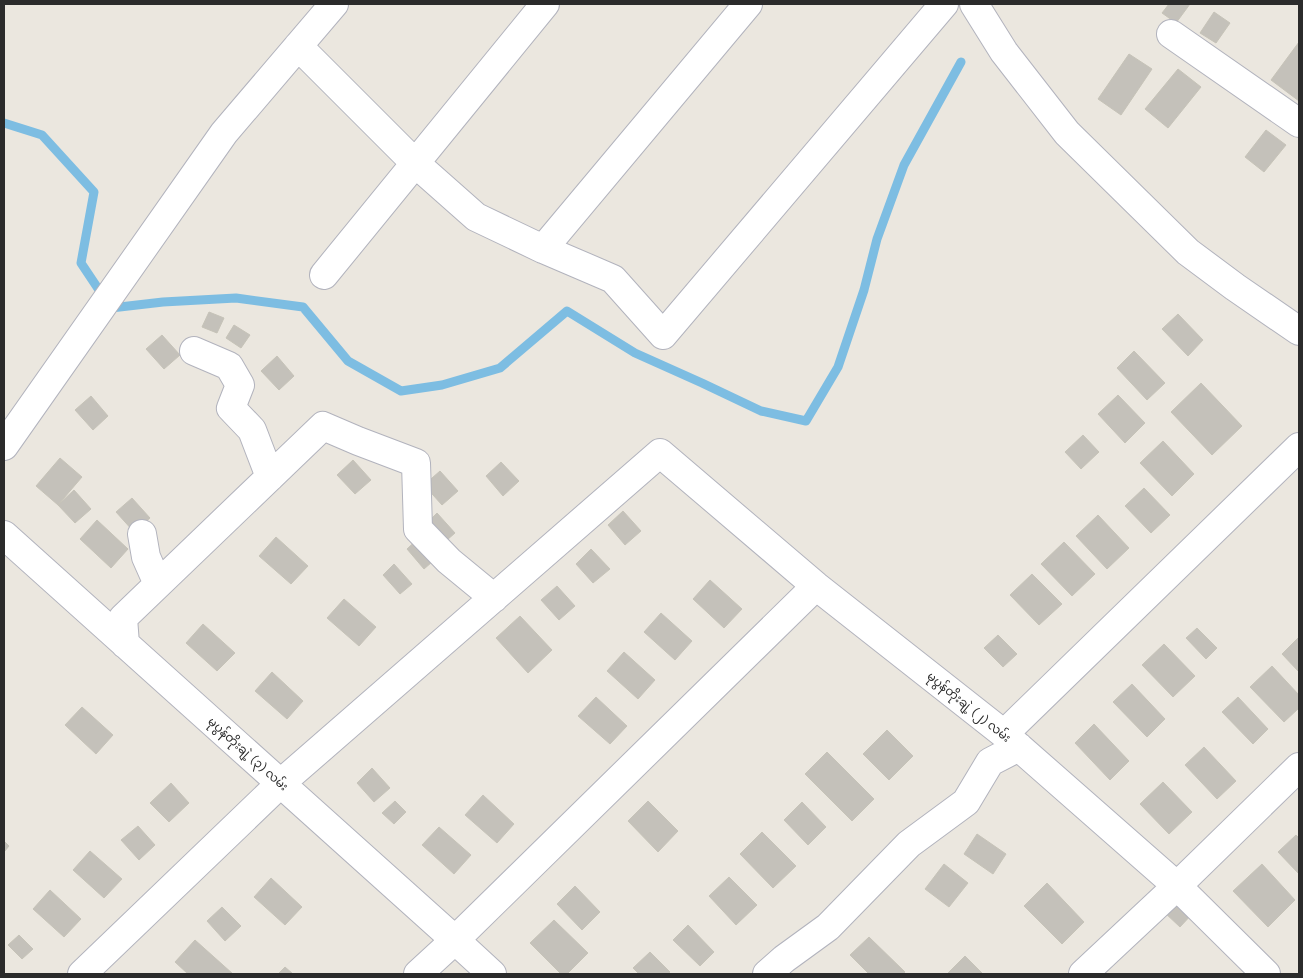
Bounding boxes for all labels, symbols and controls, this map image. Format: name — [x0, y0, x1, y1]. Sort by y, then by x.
street label: မုပွန်တိုးချဲ့ (၂) လမ်း — [922, 667, 1015, 747]
street label: မုပွန်တိုးချဲ့ (၃) လမ်း — [203, 713, 292, 796]

